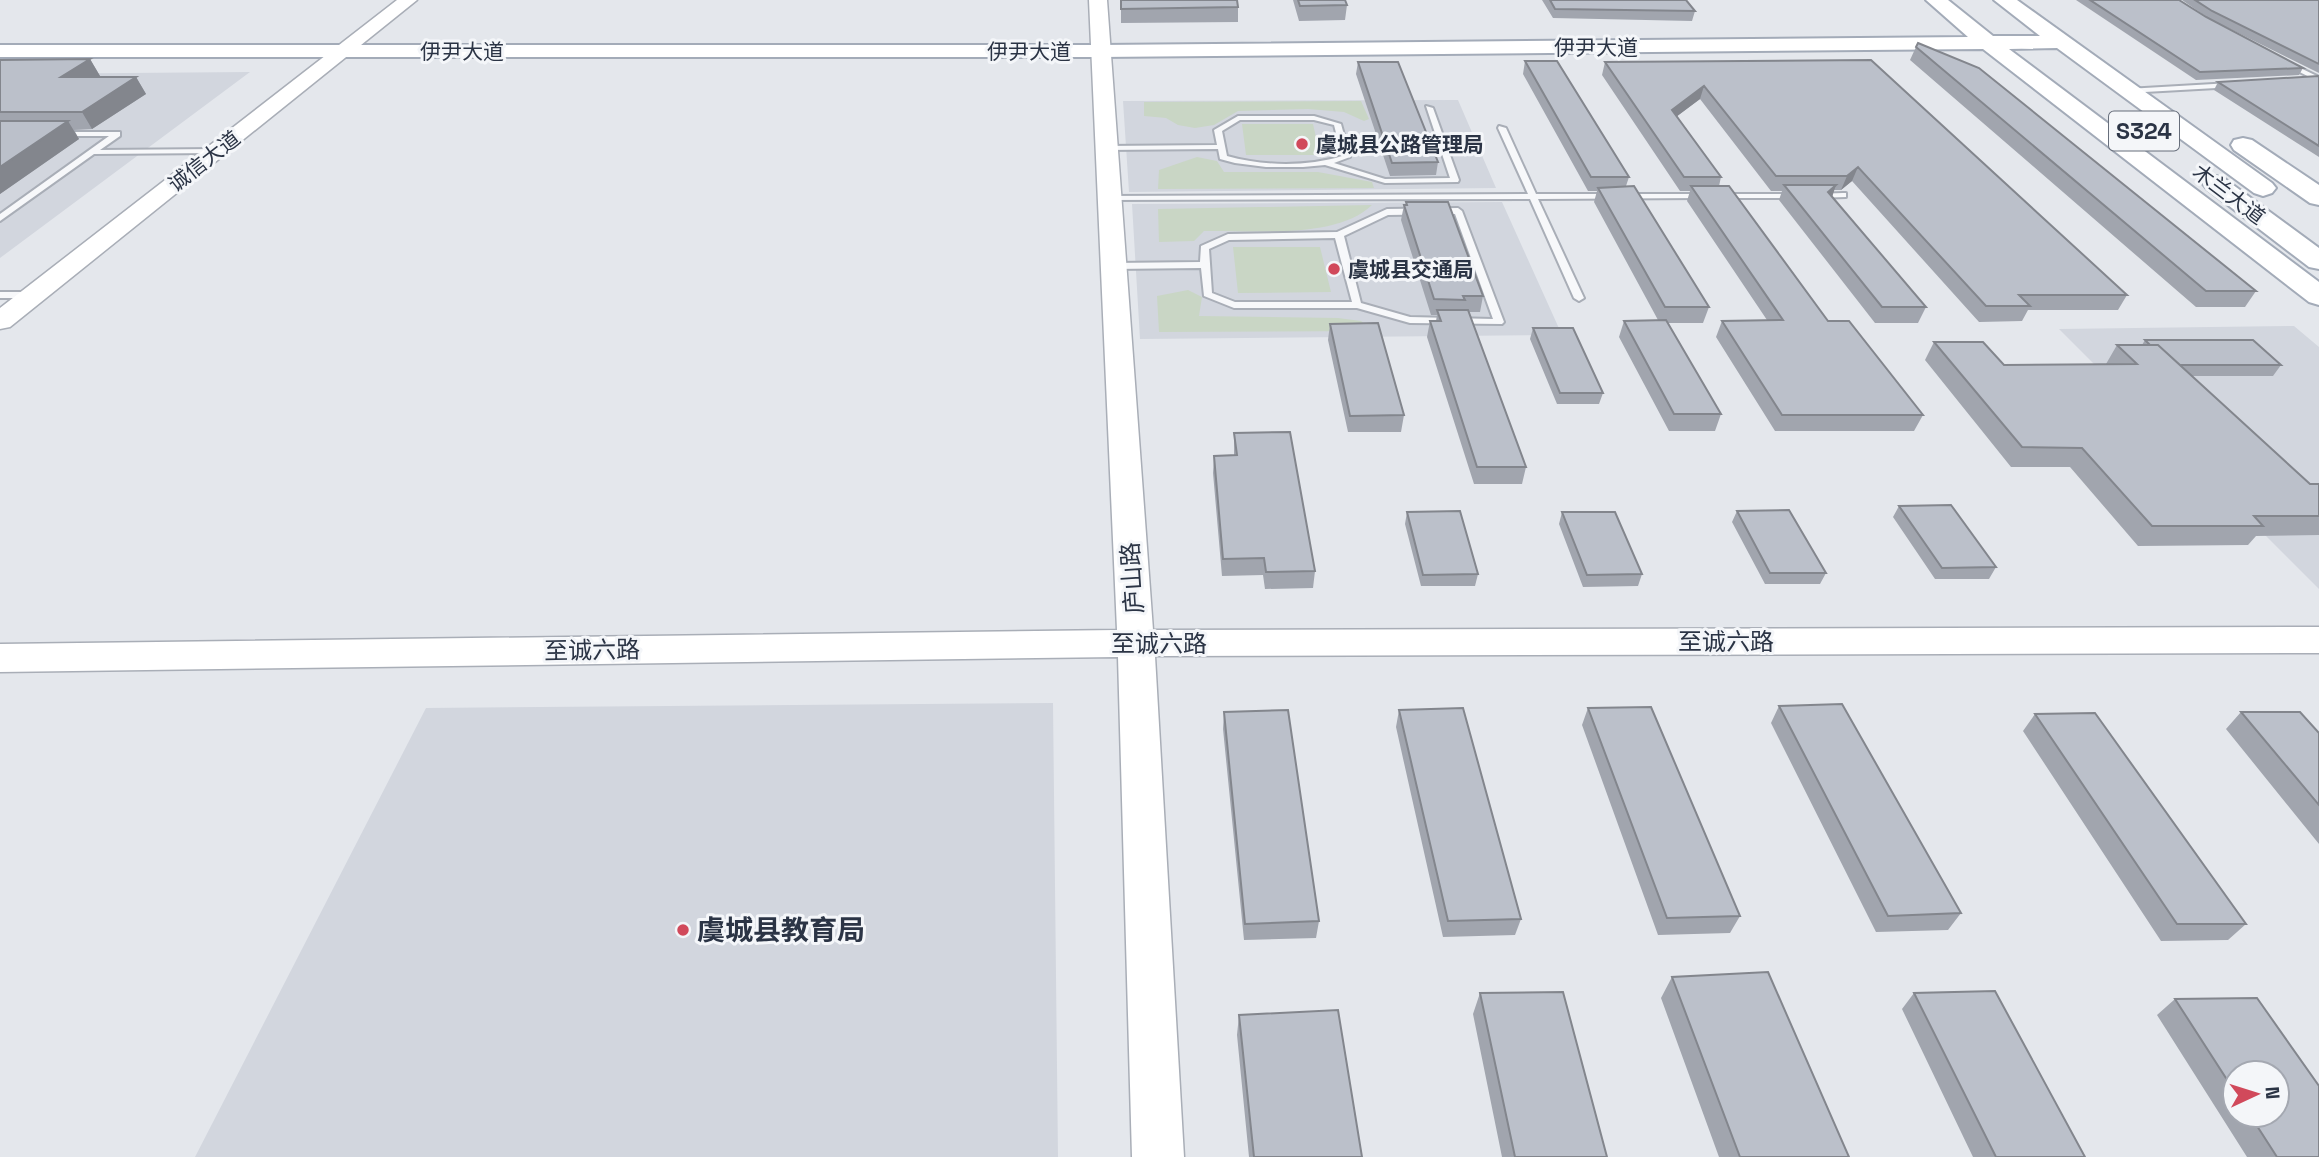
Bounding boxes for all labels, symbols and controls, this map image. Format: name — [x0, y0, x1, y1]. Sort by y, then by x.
street label: 伊尹大道 — [1554, 34, 1638, 61]
street label: 伊尹大道 — [420, 38, 504, 65]
street label: 伊尹大道 — [987, 38, 1071, 65]
road number: S324 — [2109, 112, 2179, 150]
street label: 诚信大道 — [163, 125, 245, 197]
place label: 虞城县公路管理局 — [1316, 131, 1484, 158]
marker: 虞城县公路管理局 — [1294, 136, 1310, 152]
street label: 木兰大道 — [2187, 158, 2271, 230]
place label: 虞城县交通局 — [1348, 256, 1474, 283]
marker: 虞城县交通局 — [1326, 261, 1342, 277]
street label: 庐山路 — [1114, 541, 1150, 615]
street label: 至诚六路 — [1678, 626, 1774, 657]
street label: 至诚六路 — [1111, 628, 1207, 659]
street label: 至诚六路 — [544, 634, 640, 666]
place label: 虞城县教育局 — [697, 912, 865, 948]
marker: 虞城县教育局 — [675, 922, 691, 938]
north arrow — [2221, 1059, 2291, 1129]
text: N — [2260, 1086, 2285, 1100]

